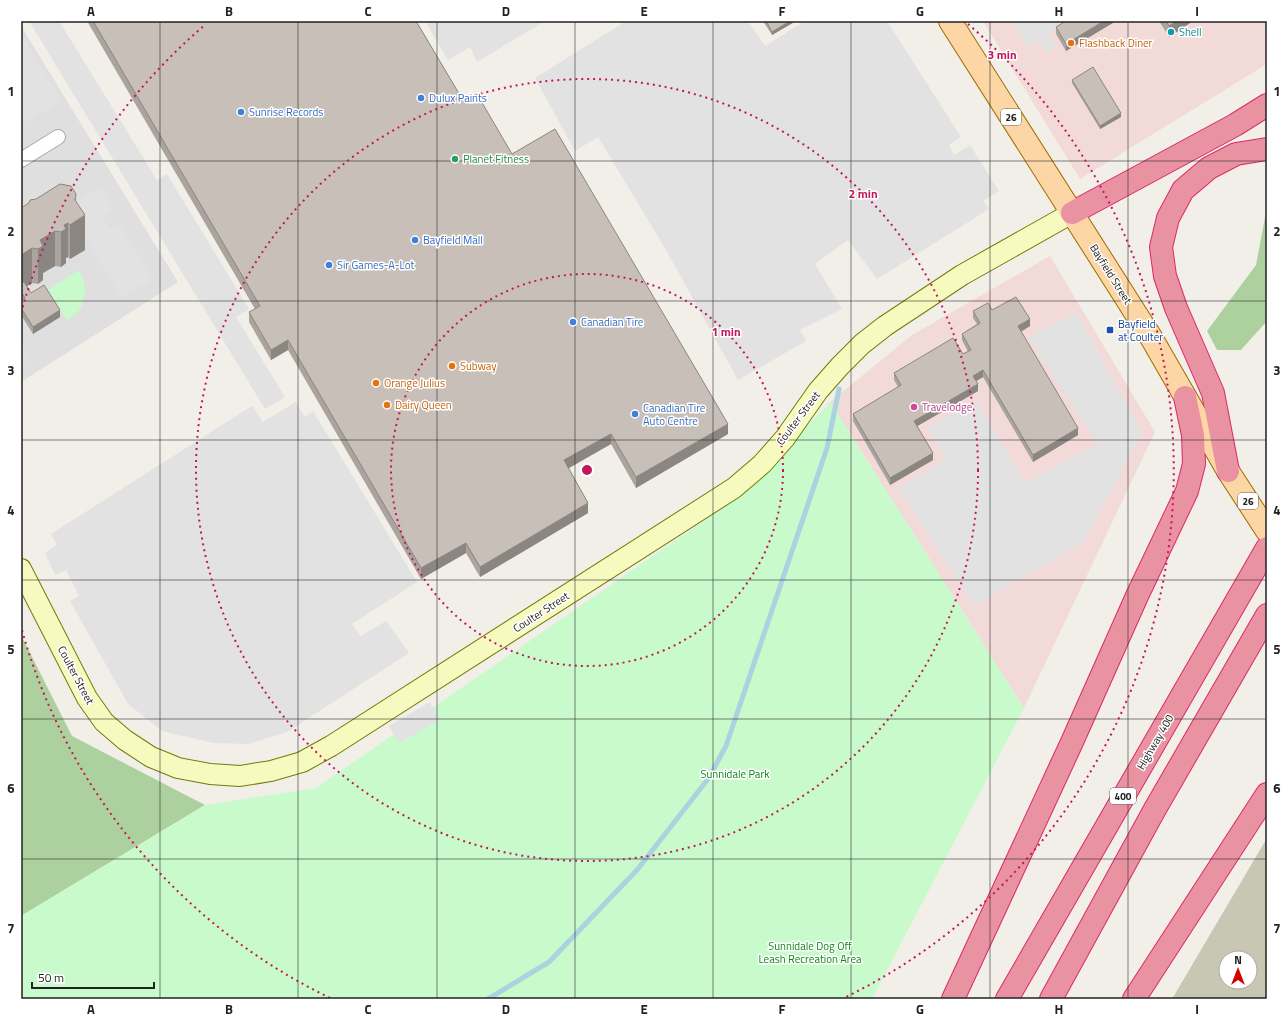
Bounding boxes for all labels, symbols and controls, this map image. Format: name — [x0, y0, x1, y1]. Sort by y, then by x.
text: A — [87, 1, 95, 21]
text: B — [225, 1, 233, 21]
text: C — [364, 1, 372, 21]
text: D — [502, 1, 510, 21]
text: E — [640, 1, 648, 21]
text: F — [779, 1, 786, 21]
text: G — [916, 1, 924, 21]
text: H — [1055, 1, 1063, 21]
text: I — [1195, 1, 1199, 21]
place label: Shell — [1179, 24, 1202, 40]
marker: Shell — [1166, 27, 1176, 37]
place label: Flashback Diner — [1079, 35, 1153, 51]
marker: Flashback Diner — [1066, 38, 1076, 48]
text: 3 min — [987, 45, 1017, 64]
text: 1 — [7, 81, 15, 101]
text: 1 — [1273, 81, 1281, 101]
place label: Dulux Paints — [429, 90, 487, 106]
marker: Dulux Paints — [416, 93, 426, 103]
place label: Sunrise Records — [249, 104, 323, 120]
marker: Sunrise Records — [236, 107, 246, 117]
road number: 26 — [1001, 109, 1021, 125]
place label: Planet Fitness — [463, 151, 529, 167]
marker: Planet Fitness — [450, 154, 460, 164]
text: 2 min — [848, 184, 878, 203]
text: 2 — [7, 221, 15, 241]
text: 2 — [1273, 221, 1281, 241]
place label: Bayfield Mall — [423, 232, 483, 248]
marker: Bayfield Mall — [410, 235, 420, 245]
street label: Bayfield Street — [1086, 241, 1136, 307]
place label: Sir Games-A-Lot — [337, 257, 415, 273]
marker: Sir Games-A-Lot — [324, 260, 334, 270]
place label: Canadian Tire — [581, 314, 644, 330]
place label: Bayfield at Coulter — [1118, 316, 1163, 345]
marker: Canadian Tire — [568, 317, 578, 327]
text: 1 min — [711, 322, 741, 341]
marker: Bayfield at Coulter — [1105, 325, 1115, 335]
place label: Subway — [460, 358, 497, 374]
text: 3 — [7, 360, 15, 380]
text: 3 — [1273, 360, 1281, 380]
marker: Subway — [447, 361, 457, 371]
place label: Orange Julius — [384, 375, 445, 391]
marker: Orange Julius — [371, 378, 381, 388]
street label: Coulter Street — [772, 387, 824, 448]
place label: Dairy Queen — [395, 397, 452, 413]
place label: Travelodge — [922, 399, 973, 415]
marker: Dairy Queen — [382, 400, 392, 410]
place label: Canadian Tire Auto Centre — [643, 400, 706, 429]
marker: Travelodge — [909, 402, 919, 412]
marker: Canadian Tire Auto Centre — [630, 409, 640, 419]
centre of rings — [580, 463, 594, 477]
road number: 26 — [1238, 493, 1258, 509]
text: 4 — [7, 500, 15, 520]
text: 4 — [1273, 500, 1281, 520]
street label: Coulter Street — [510, 588, 572, 636]
text: 5 — [7, 639, 15, 659]
text: 5 — [1273, 639, 1281, 659]
street label: Coulter Street — [54, 643, 98, 707]
street label: Highway 400 — [1133, 711, 1177, 773]
park label: Sunnidale Park — [701, 766, 770, 782]
text: 6 — [7, 778, 15, 798]
text: 6 — [1273, 778, 1281, 798]
road number: 400 — [1110, 788, 1136, 804]
text: 7 — [7, 918, 15, 938]
text: 7 — [1273, 918, 1281, 938]
park label: Sunnidale Dog Off Leash Recreation Area — [758, 938, 862, 967]
north arrow — [1218, 950, 1258, 990]
text: N — [1234, 952, 1242, 968]
scale bar — [32, 964, 154, 990]
text: 50 m — [38, 968, 64, 987]
text: A — [87, 999, 95, 1019]
text: B — [225, 999, 233, 1019]
text: C — [364, 999, 372, 1019]
text: D — [502, 999, 510, 1019]
text: E — [640, 999, 648, 1019]
text: F — [779, 999, 786, 1019]
text: G — [916, 999, 924, 1019]
text: H — [1055, 999, 1063, 1019]
text: I — [1195, 999, 1199, 1019]

